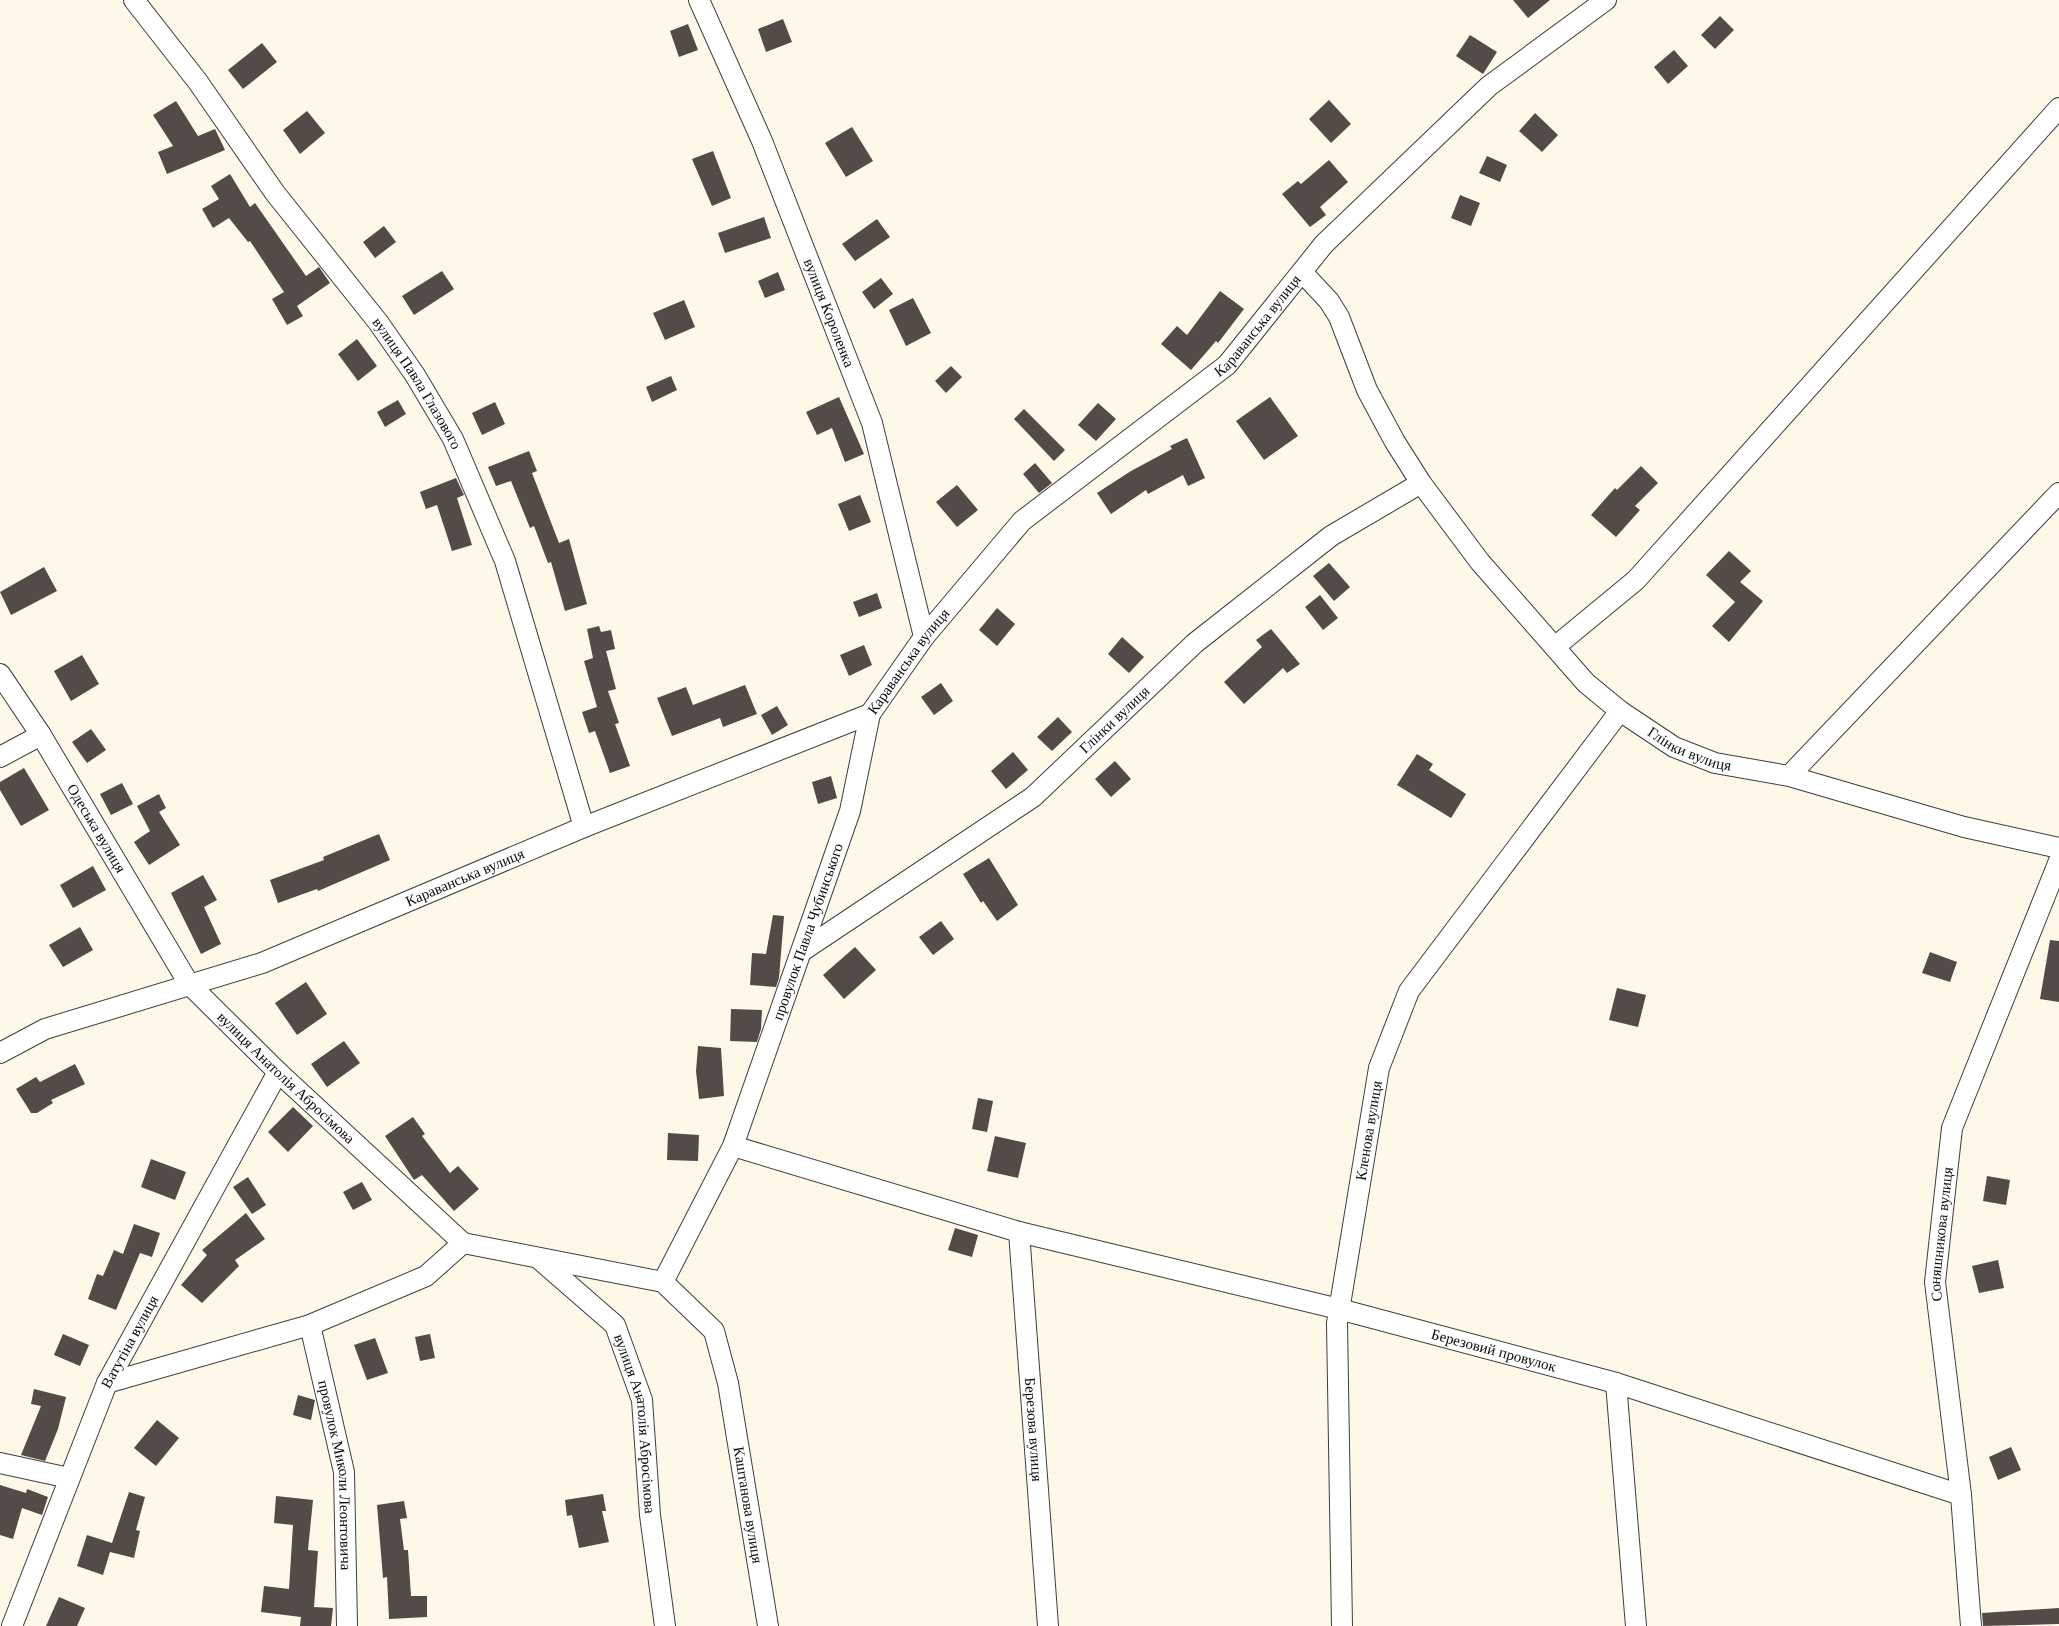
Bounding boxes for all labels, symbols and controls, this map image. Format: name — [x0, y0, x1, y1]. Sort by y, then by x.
street label: вулиця Короленка — [801, 256, 858, 370]
street label: Караванська вулиця — [1211, 272, 1304, 380]
street label: вулиця Павла Глазового — [370, 314, 464, 451]
street label: Караванська вулиця — [864, 605, 953, 717]
street label: Глінки вулиця — [1076, 683, 1153, 756]
street label: Глінки вулиця — [1645, 724, 1733, 774]
street label: Одеська вулиця — [64, 781, 129, 876]
street label: провулок Павла Чубинського — [770, 841, 846, 1022]
street label: Караванська вулиця — [403, 845, 527, 909]
street label: вулиця Анатолія Абросімова — [214, 1009, 358, 1147]
street label: Кленова вулиця — [1353, 1079, 1385, 1182]
street label: Соняшникова вулиця — [1927, 1166, 1956, 1302]
street label: Ватутіна вулиця — [98, 1293, 162, 1391]
street label: Березовий провулок — [1430, 1326, 1559, 1375]
street label: вулиця Анатолія Абросімова — [611, 1332, 658, 1514]
street label: Березова вулиця — [1022, 1377, 1045, 1482]
street label: провулок Миколи Леонтовича — [315, 1378, 354, 1571]
street label: Каштанова вулиця — [731, 1445, 766, 1565]

